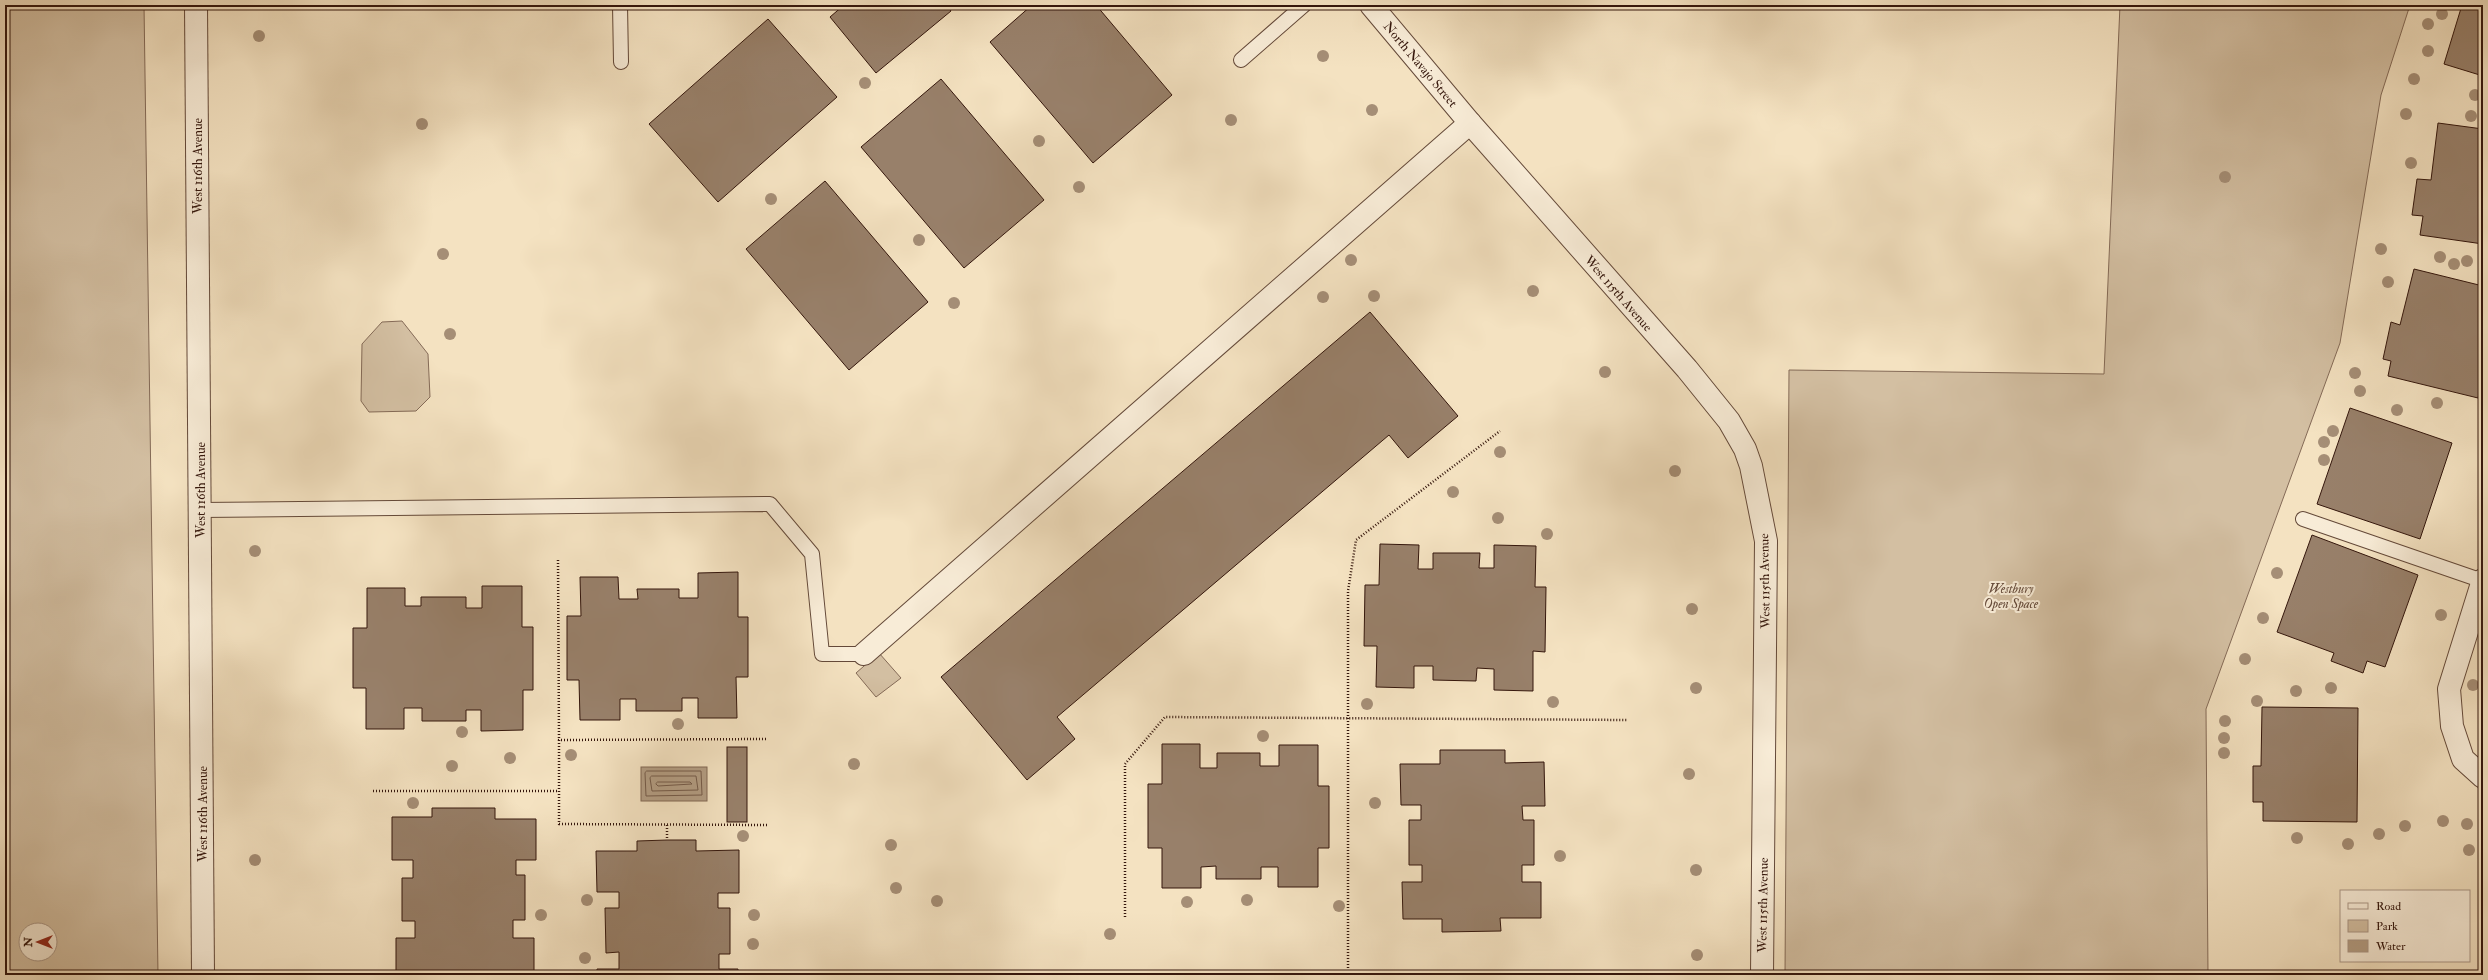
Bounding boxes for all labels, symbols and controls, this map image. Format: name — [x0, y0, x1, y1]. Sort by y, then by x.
street label: North Navajo Street — [1380, 19, 1461, 111]
street label: West 116th Avenue — [190, 117, 206, 215]
street label: West 115th Avenue — [1580, 252, 1656, 335]
street label: West 116th Avenue — [193, 441, 209, 539]
street label: West 115th Avenue — [1756, 533, 1774, 630]
park label: Westbury Open Space — [1984, 581, 2039, 612]
street label: West 116th Avenue — [195, 765, 211, 863]
street label: West 115th Avenue — [1754, 857, 1772, 954]
legend — [2340, 890, 2470, 962]
text: Road — [2376, 899, 2401, 914]
text: Park — [2376, 919, 2398, 934]
north arrow — [18, 922, 58, 962]
text: N — [22, 936, 35, 948]
text: Water — [2375, 939, 2406, 954]

